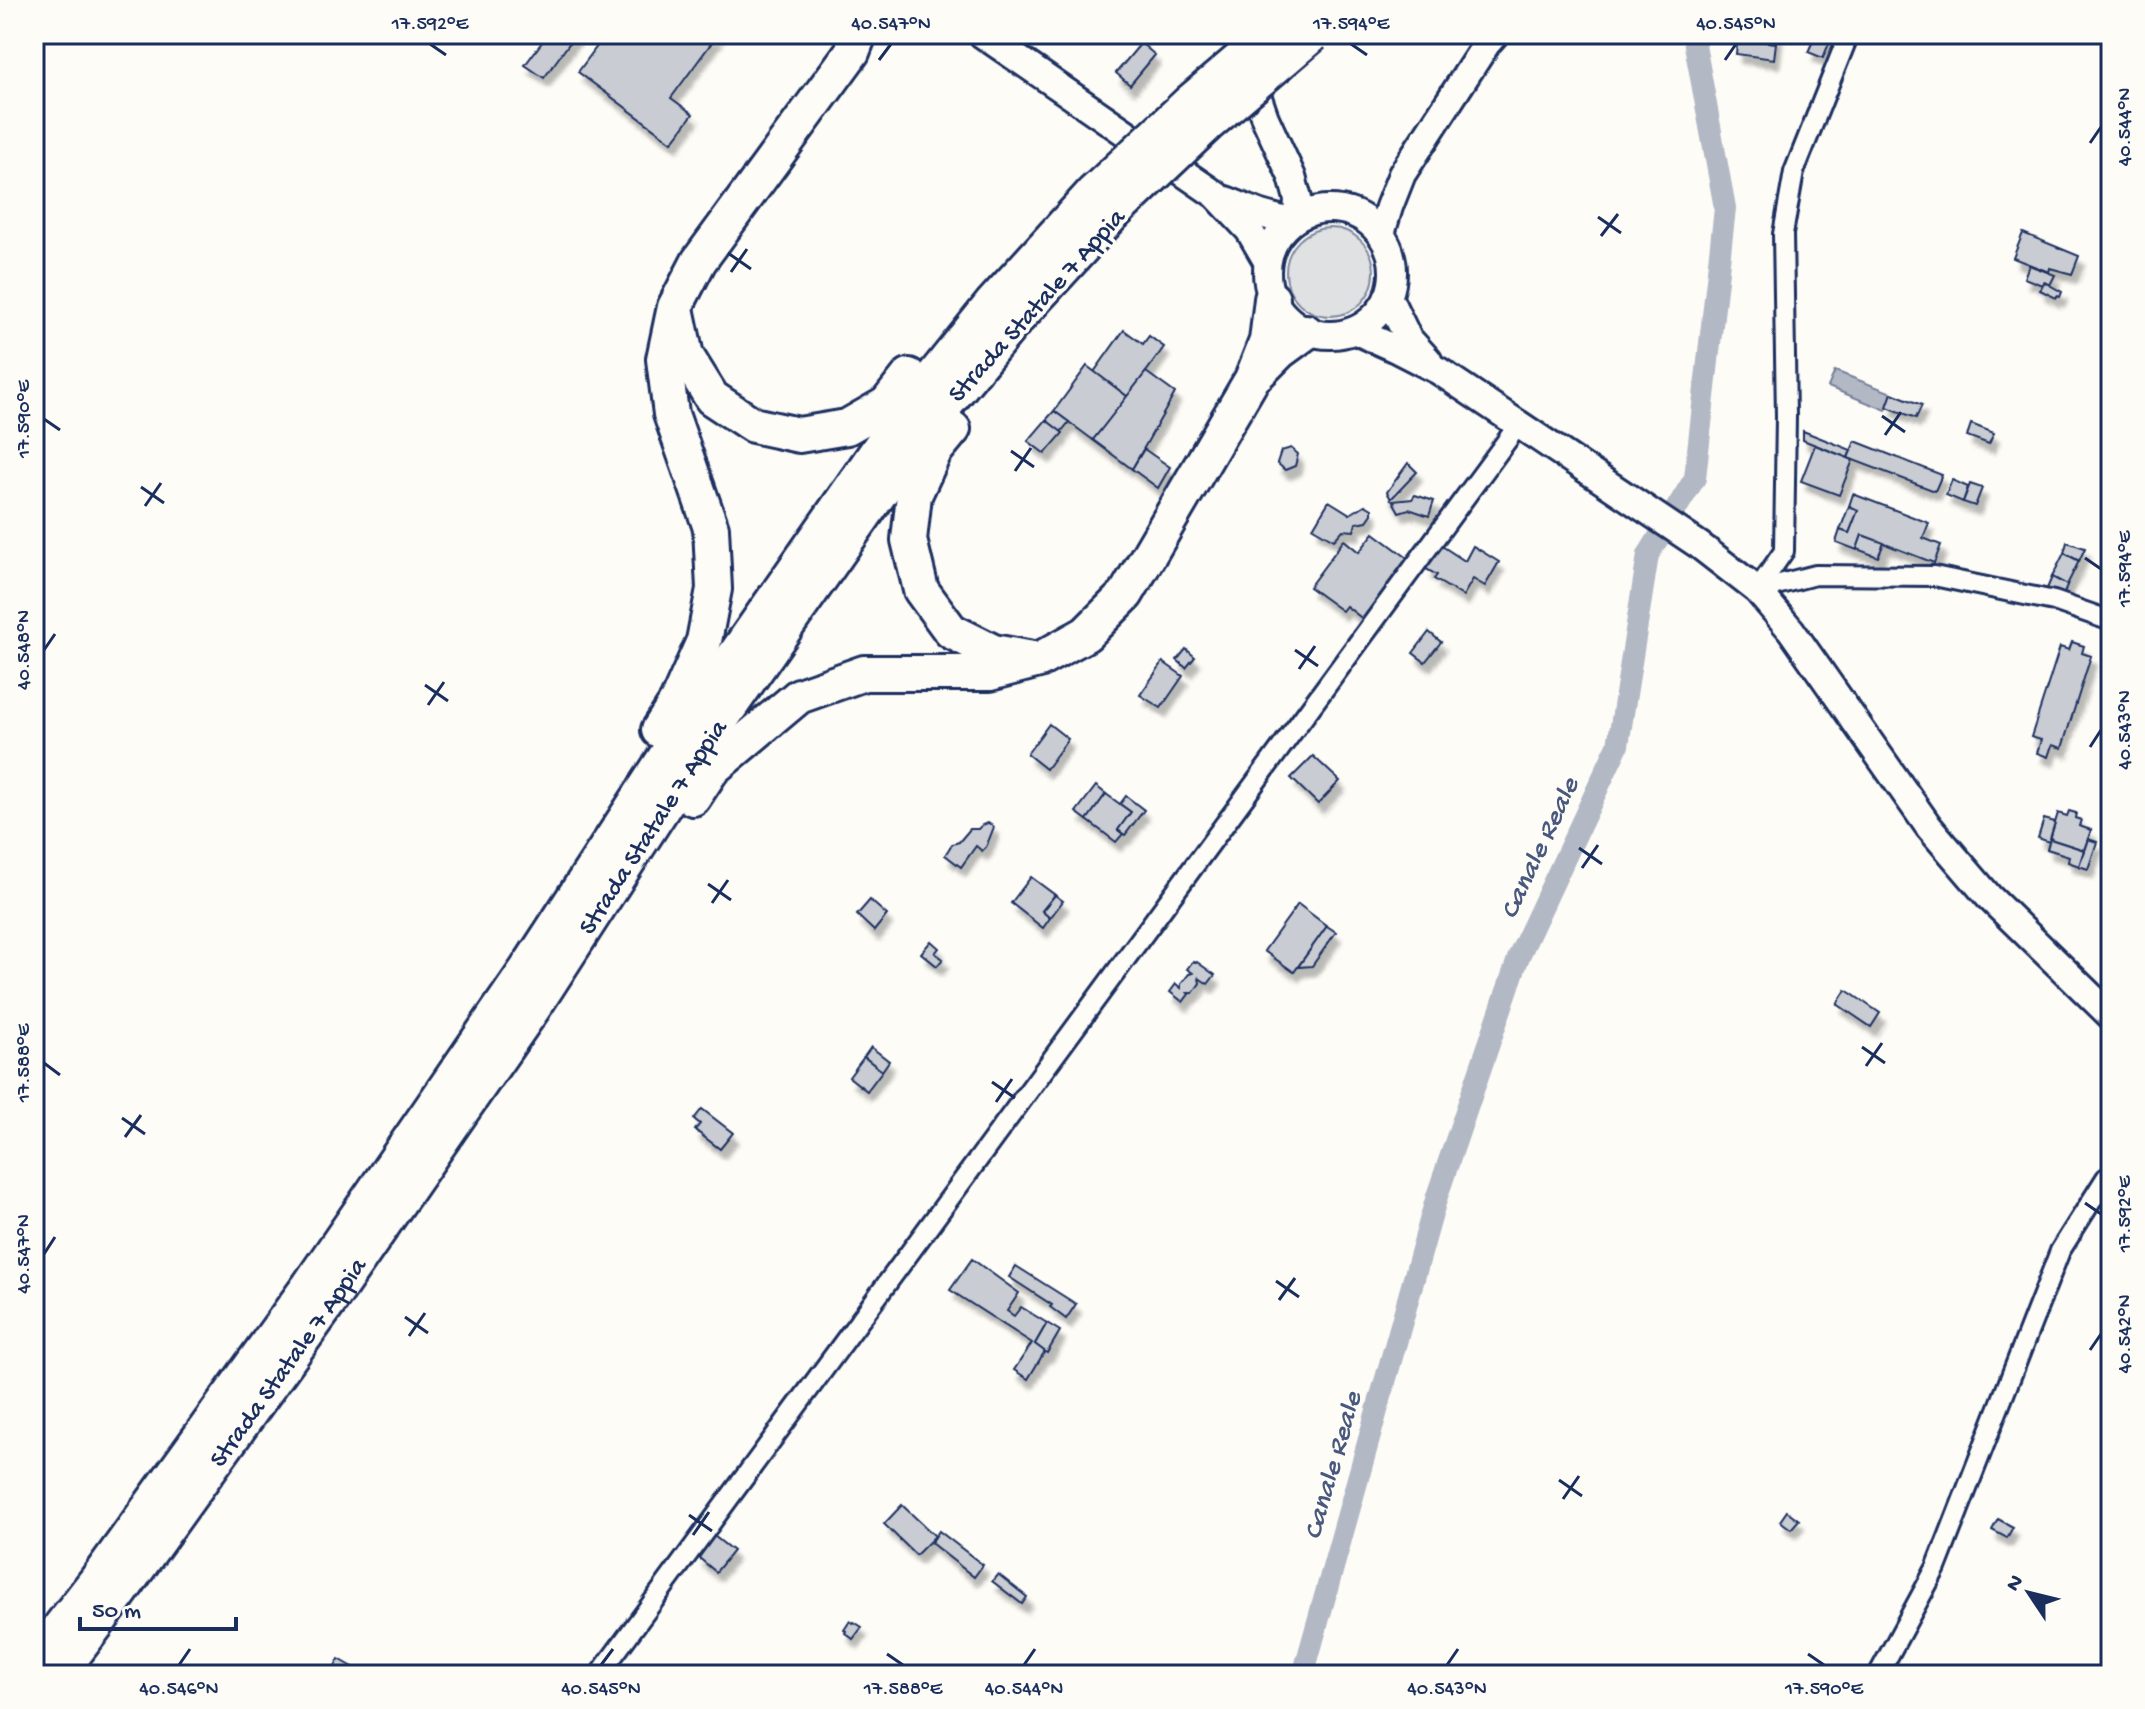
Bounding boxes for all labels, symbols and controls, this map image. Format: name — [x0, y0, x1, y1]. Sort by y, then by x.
text: 17.592°E — [391, 14, 470, 37]
text: 40.547°N — [851, 14, 931, 37]
text: 17.594°E — [1312, 14, 1391, 37]
text: 40.545°N — [1696, 14, 1776, 37]
text: 40.544°N — [2115, 88, 2138, 166]
street label: Strada Statale 7 Appia — [943, 202, 1135, 410]
text: 17.590°E — [14, 378, 37, 459]
text: 17.594°E — [2115, 529, 2138, 608]
text: 40.548°N — [14, 610, 37, 690]
text: 40.543°N — [2115, 690, 2138, 770]
street label: Strada Statale 7 Appia — [574, 714, 737, 942]
water label: Canale Reale — [1494, 772, 1589, 925]
text: 17.588°E — [14, 1022, 37, 1103]
text: 17.592°E — [2115, 1174, 2138, 1253]
text: 40.547°N — [14, 1214, 37, 1294]
street label: Strada Statale 7 Appia — [204, 1252, 376, 1475]
text: 40.542°N — [2115, 1295, 2138, 1373]
water label: Canale Reale — [1298, 1387, 1372, 1544]
north arrow — [1989, 1553, 2069, 1633]
text: N — [2001, 1570, 2031, 1597]
scale bar — [80, 1581, 236, 1631]
text: 50 m — [92, 1598, 141, 1627]
text: 40.546°N — [139, 1679, 219, 1702]
text: 40.545°N — [561, 1679, 641, 1702]
text: 17.588°E — [863, 1679, 944, 1702]
text: 40.544°N — [985, 1679, 1063, 1702]
text: 40.543°N — [1407, 1679, 1487, 1702]
text: 17.590°E — [1784, 1679, 1865, 1702]

